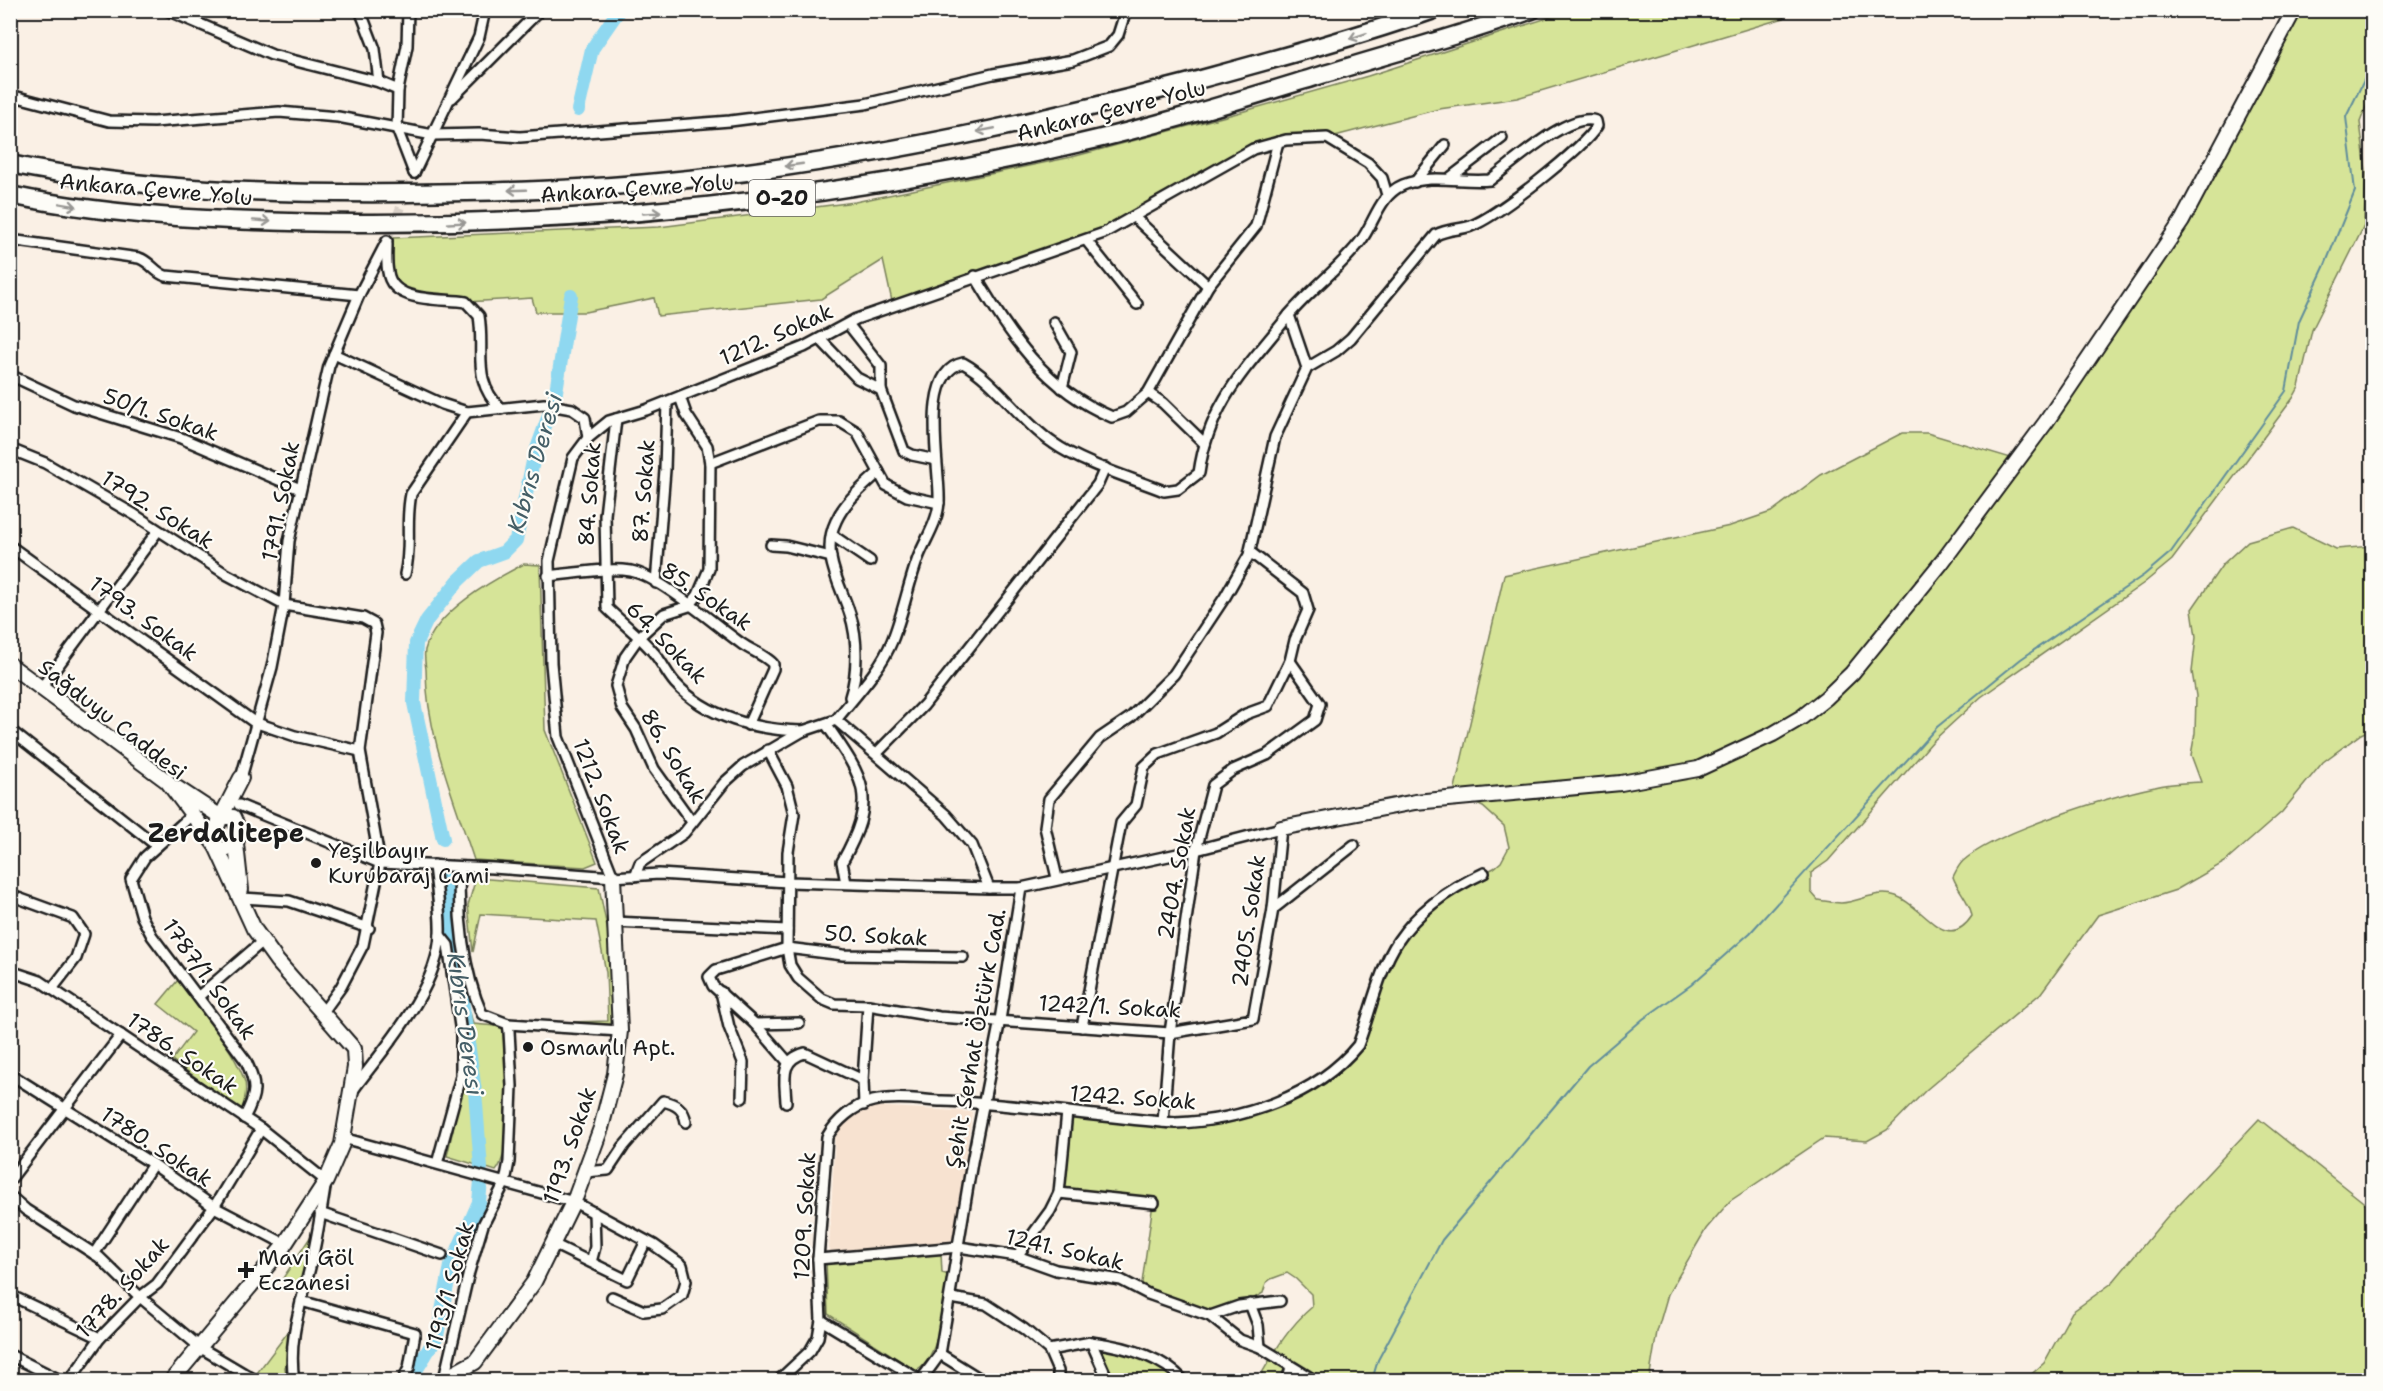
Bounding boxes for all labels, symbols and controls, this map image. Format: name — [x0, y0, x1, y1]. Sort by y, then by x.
one-way arrow — [1349, 31, 1368, 42]
street label: Ankara Çevre Yolu — [1013, 73, 1209, 148]
one-way arrow — [977, 125, 996, 136]
one-way arrow — [785, 160, 805, 171]
street label: Ankara Çevre Yolu — [58, 167, 254, 212]
street label: Ankara Çevre Yolu — [539, 167, 735, 210]
road number: O-20 — [749, 180, 815, 216]
one-way arrow — [507, 184, 527, 195]
one-way arrow — [58, 199, 77, 210]
one-way arrow — [642, 207, 661, 218]
one-way arrow — [252, 216, 272, 227]
one-way arrow — [447, 217, 467, 228]
street label: 1212. Sokak — [715, 297, 838, 372]
street label: 50/1. Sokak — [99, 381, 222, 448]
water label: Kıbrıs Deresi — [500, 388, 571, 537]
street label: 87. Sokak — [625, 438, 662, 544]
street label: 1791. Sokak — [255, 439, 306, 564]
street label: 84. Sokak — [571, 441, 608, 547]
street label: 1792. Sokak — [96, 463, 220, 556]
street label: 85. Sokak — [656, 555, 758, 637]
street label: 1793. Sokak — [84, 569, 204, 668]
street label: 64. Sokak — [620, 595, 714, 690]
street label: Sağduyu Caddesi — [33, 652, 193, 786]
street label: 86. Sokak — [634, 703, 713, 809]
street label: 1212. Sokak — [566, 734, 637, 858]
street label: 2404. Sokak — [1151, 804, 1202, 942]
district label: Zerdalitepe — [148, 815, 304, 850]
place label: Yeşilbayır Kurubaraj Cami — [328, 836, 490, 890]
street label: 2405. Sokak — [1225, 853, 1272, 989]
marker: Yeşilbayır Kurubaraj Cami — [309, 856, 323, 870]
street label: Şehit Serhat Öztürk Cad. — [938, 906, 1013, 1170]
street label: 1787/1. Sokak — [156, 913, 263, 1046]
street label: 50. Sokak — [824, 918, 928, 953]
water label: Kıbrıs Deresi — [439, 950, 491, 1099]
street label: 1242/1. Sokak — [1038, 988, 1182, 1025]
street label: 1786. Sokak — [121, 1006, 244, 1101]
place label: Osmanlı Apt. — [540, 1033, 675, 1062]
marker: Osmanlı Apt. — [521, 1040, 535, 1054]
street label: 1242. Sokak — [1069, 1079, 1197, 1116]
street label: 1193. Sokak — [536, 1083, 603, 1208]
street label: 1780. Sokak — [95, 1099, 218, 1193]
street label: 1209. Sokak — [787, 1151, 822, 1281]
street label: 1193/1 Sokak — [418, 1218, 481, 1355]
street label: 1241. Sokak — [1003, 1222, 1127, 1277]
street label: 1778. Sokak — [69, 1230, 176, 1344]
place label: Mavi Göl Eczanesi — [258, 1243, 354, 1297]
marker: Mavi Göl Eczanesi — [239, 1263, 253, 1277]

